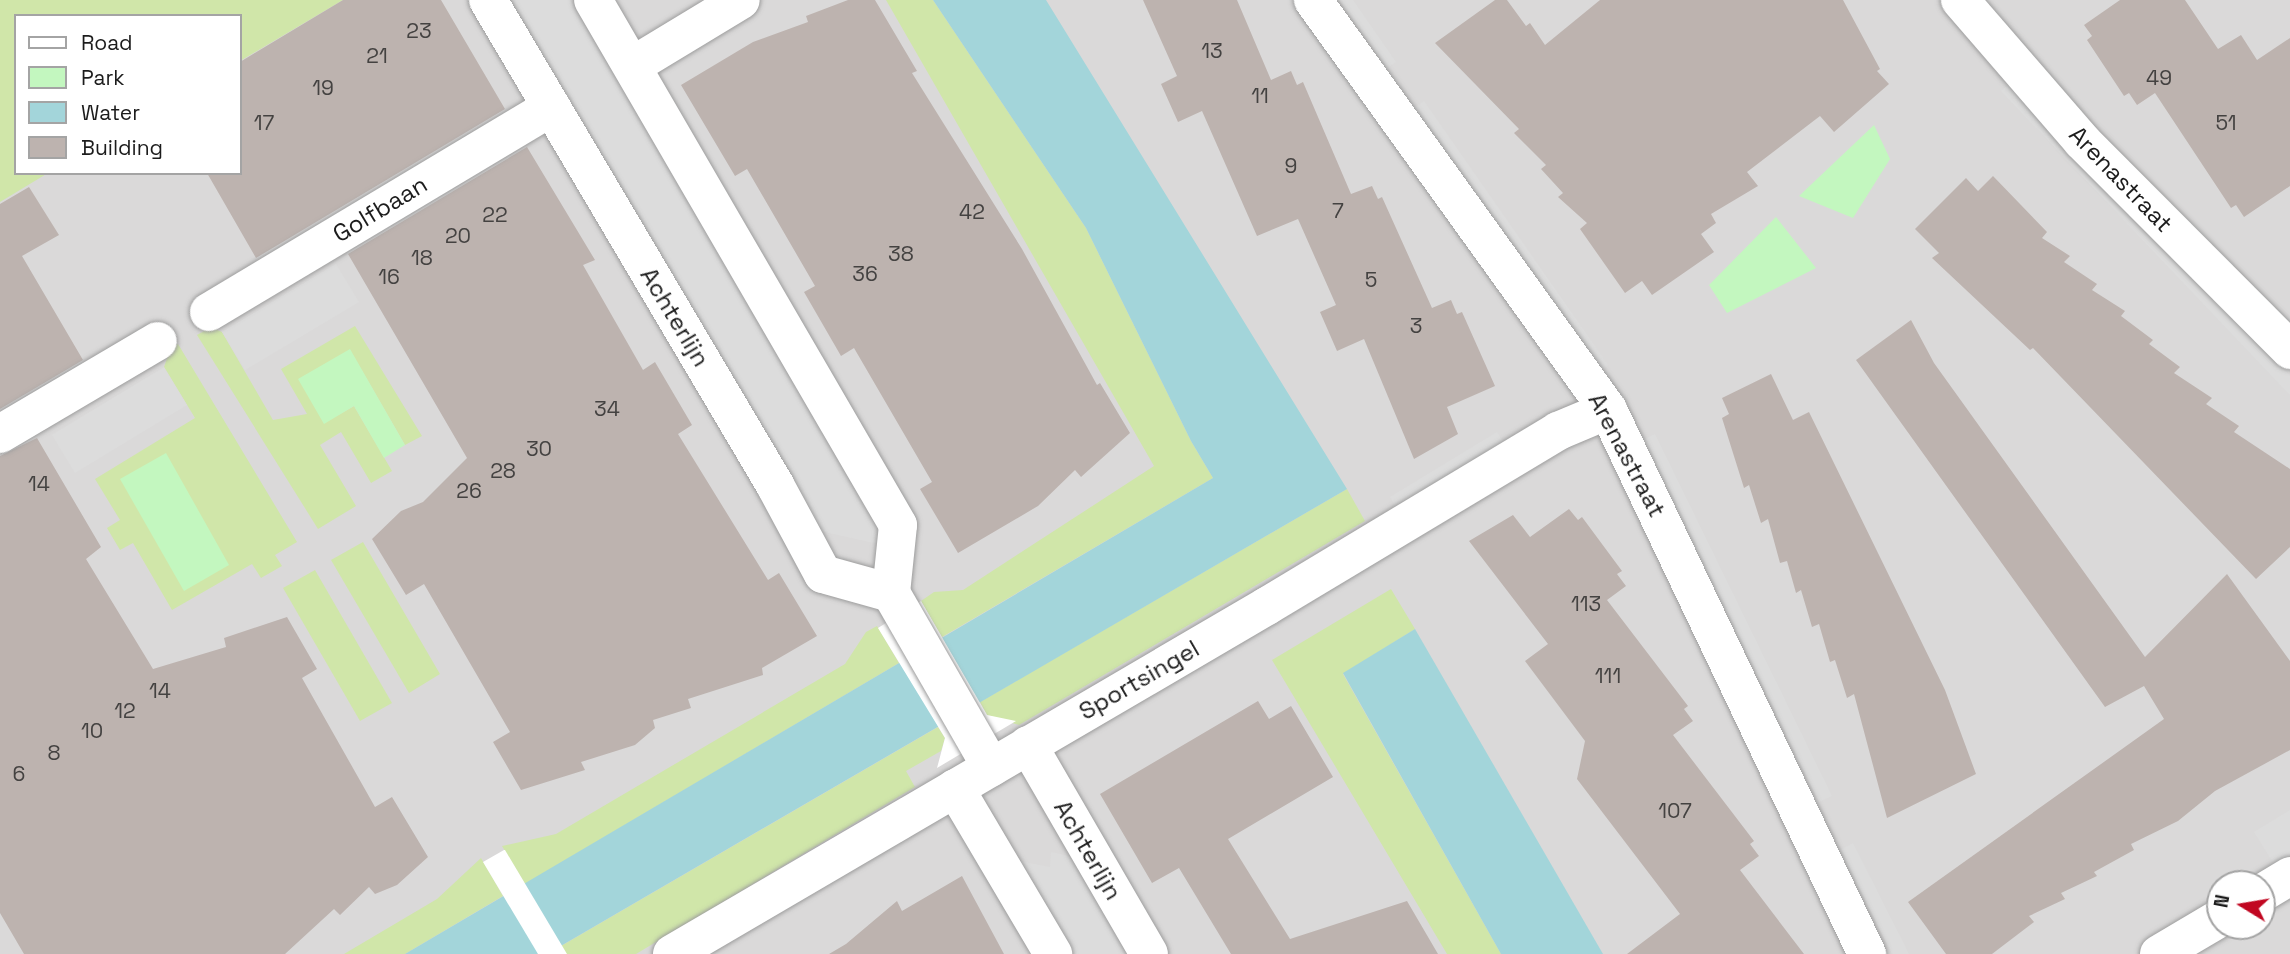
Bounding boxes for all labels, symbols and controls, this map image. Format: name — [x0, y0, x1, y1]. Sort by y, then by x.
legend — [14, 14, 242, 175]
house number: 23 — [406, 18, 432, 44]
text: Road — [81, 29, 133, 56]
house number: 13 — [1201, 38, 1223, 64]
house number: 21 — [366, 43, 388, 69]
text: Park — [81, 64, 125, 91]
house number: 49 — [2146, 65, 2172, 91]
house number: 19 — [312, 75, 334, 101]
house number: 11 — [1251, 83, 1269, 109]
text: Water — [81, 99, 140, 126]
house number: 17 — [254, 110, 274, 136]
house number: 51 — [2215, 110, 2237, 136]
street label: Arenastraat — [2063, 120, 2179, 238]
text: Building — [81, 134, 163, 161]
house number: 9 — [1285, 153, 1297, 179]
street label: Golfbaan — [328, 170, 432, 248]
house number: 7 — [1332, 198, 1344, 224]
house number: 42 — [959, 199, 985, 225]
house number: 22 — [482, 202, 508, 228]
house number: 20 — [445, 223, 471, 249]
house number: 38 — [888, 241, 914, 267]
house number: 18 — [411, 245, 433, 271]
house number: 36 — [852, 261, 878, 287]
street label: Achterlijn — [634, 262, 716, 372]
house number: 16 — [378, 264, 400, 290]
house number: 5 — [1365, 267, 1377, 293]
house number: 3 — [1410, 313, 1422, 339]
street label: Arenastraat — [1582, 388, 1672, 522]
house number: 34 — [594, 396, 620, 422]
house number: 30 — [526, 436, 552, 462]
house number: 28 — [490, 458, 516, 484]
house number: 14 — [28, 471, 50, 497]
house number: 26 — [456, 478, 482, 504]
house number: 113 — [1571, 591, 1601, 617]
street label: Sportsingel — [1074, 634, 1204, 726]
house number: 111 — [1595, 663, 1621, 689]
house number: 14 — [149, 678, 171, 704]
house number: 12 — [114, 698, 136, 724]
house number: 10 — [81, 718, 103, 744]
house number: 8 — [47, 740, 61, 766]
house number: 6 — [13, 761, 25, 787]
street label: Achterlijn — [1048, 795, 1128, 905]
house number: 107 — [1658, 798, 1692, 824]
north arrow — [2206, 870, 2276, 940]
text: N — [2208, 893, 2235, 910]

